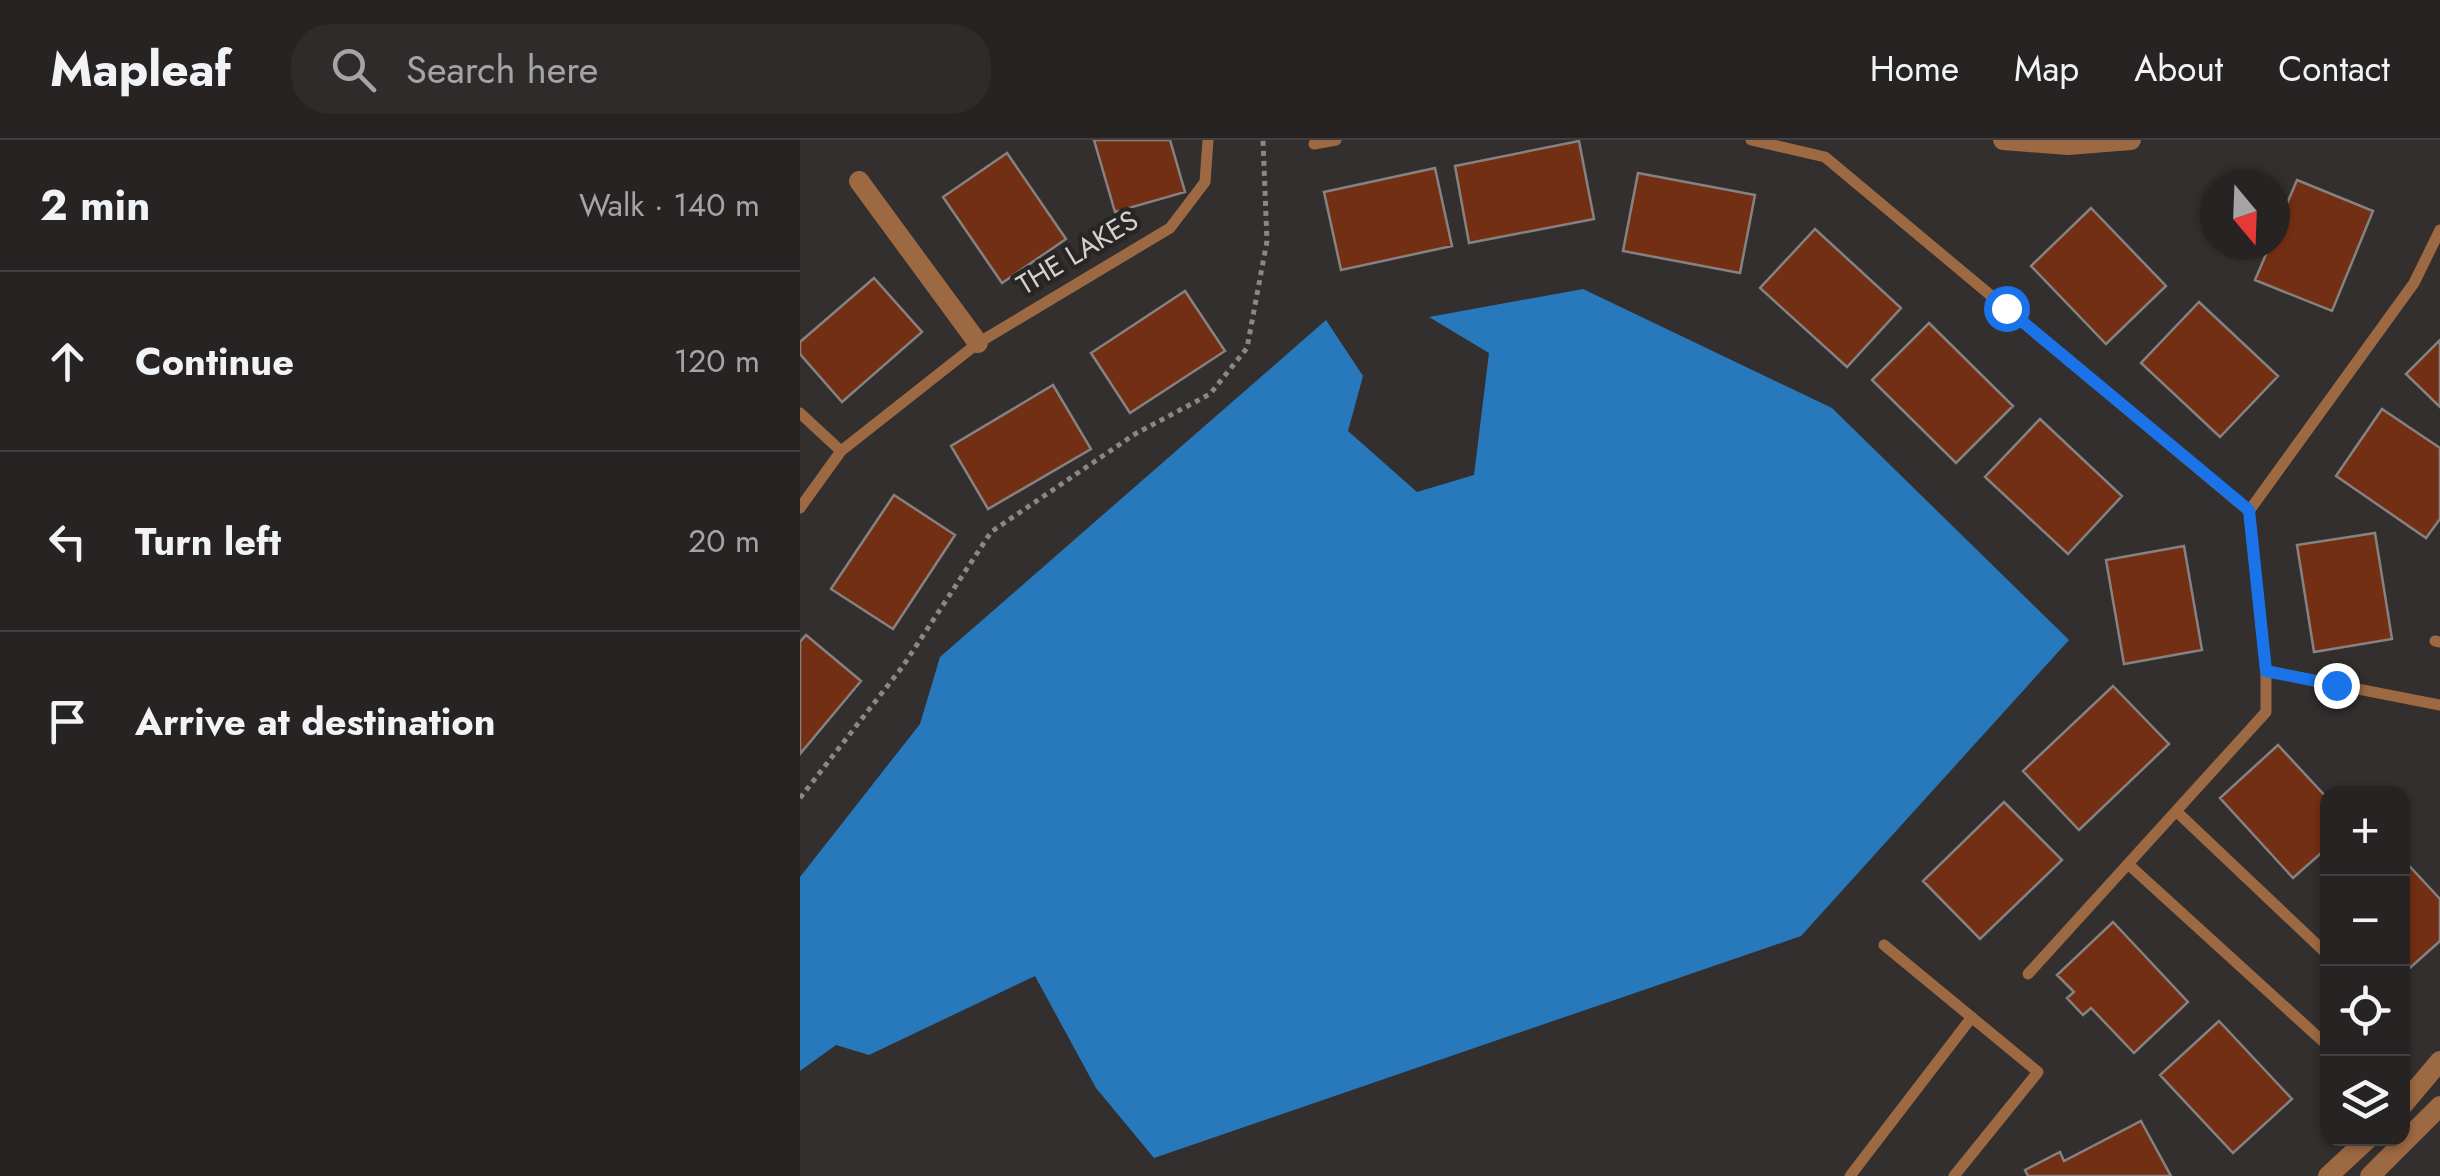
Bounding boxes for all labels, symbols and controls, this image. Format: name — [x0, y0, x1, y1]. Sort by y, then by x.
search box — [291, 24, 991, 114]
text: Mapleaf — [50, 35, 231, 104]
icon: search — [326, 42, 381, 97]
text: Search here — [406, 42, 598, 97]
text: Home — [1870, 44, 1959, 94]
text: Map — [2014, 44, 2079, 94]
text: About — [2134, 44, 2223, 94]
text: Contact — [2278, 44, 2390, 94]
north arrow — [2200, 170, 2290, 260]
text: 2 min — [40, 175, 150, 236]
text: Walk · 140 m — [579, 182, 760, 228]
street label: THE LAKES — [1009, 200, 1146, 305]
route start — [1984, 286, 2030, 332]
icon: ahead — [40, 334, 95, 389]
text: Continue — [135, 334, 294, 389]
text: 120 m — [674, 338, 760, 384]
icon: left — [40, 514, 95, 569]
text: Turn left — [135, 514, 281, 569]
text: 20 m — [688, 518, 760, 564]
route end — [2314, 663, 2360, 709]
icon: arrive — [40, 694, 95, 749]
text: Arrive at destination — [135, 694, 496, 749]
map controls — [2320, 786, 2410, 1146]
button: + — [2320, 786, 2410, 876]
button: − — [2320, 876, 2410, 966]
button: locate — [2320, 966, 2410, 1056]
button: layers — [2320, 1056, 2410, 1146]

